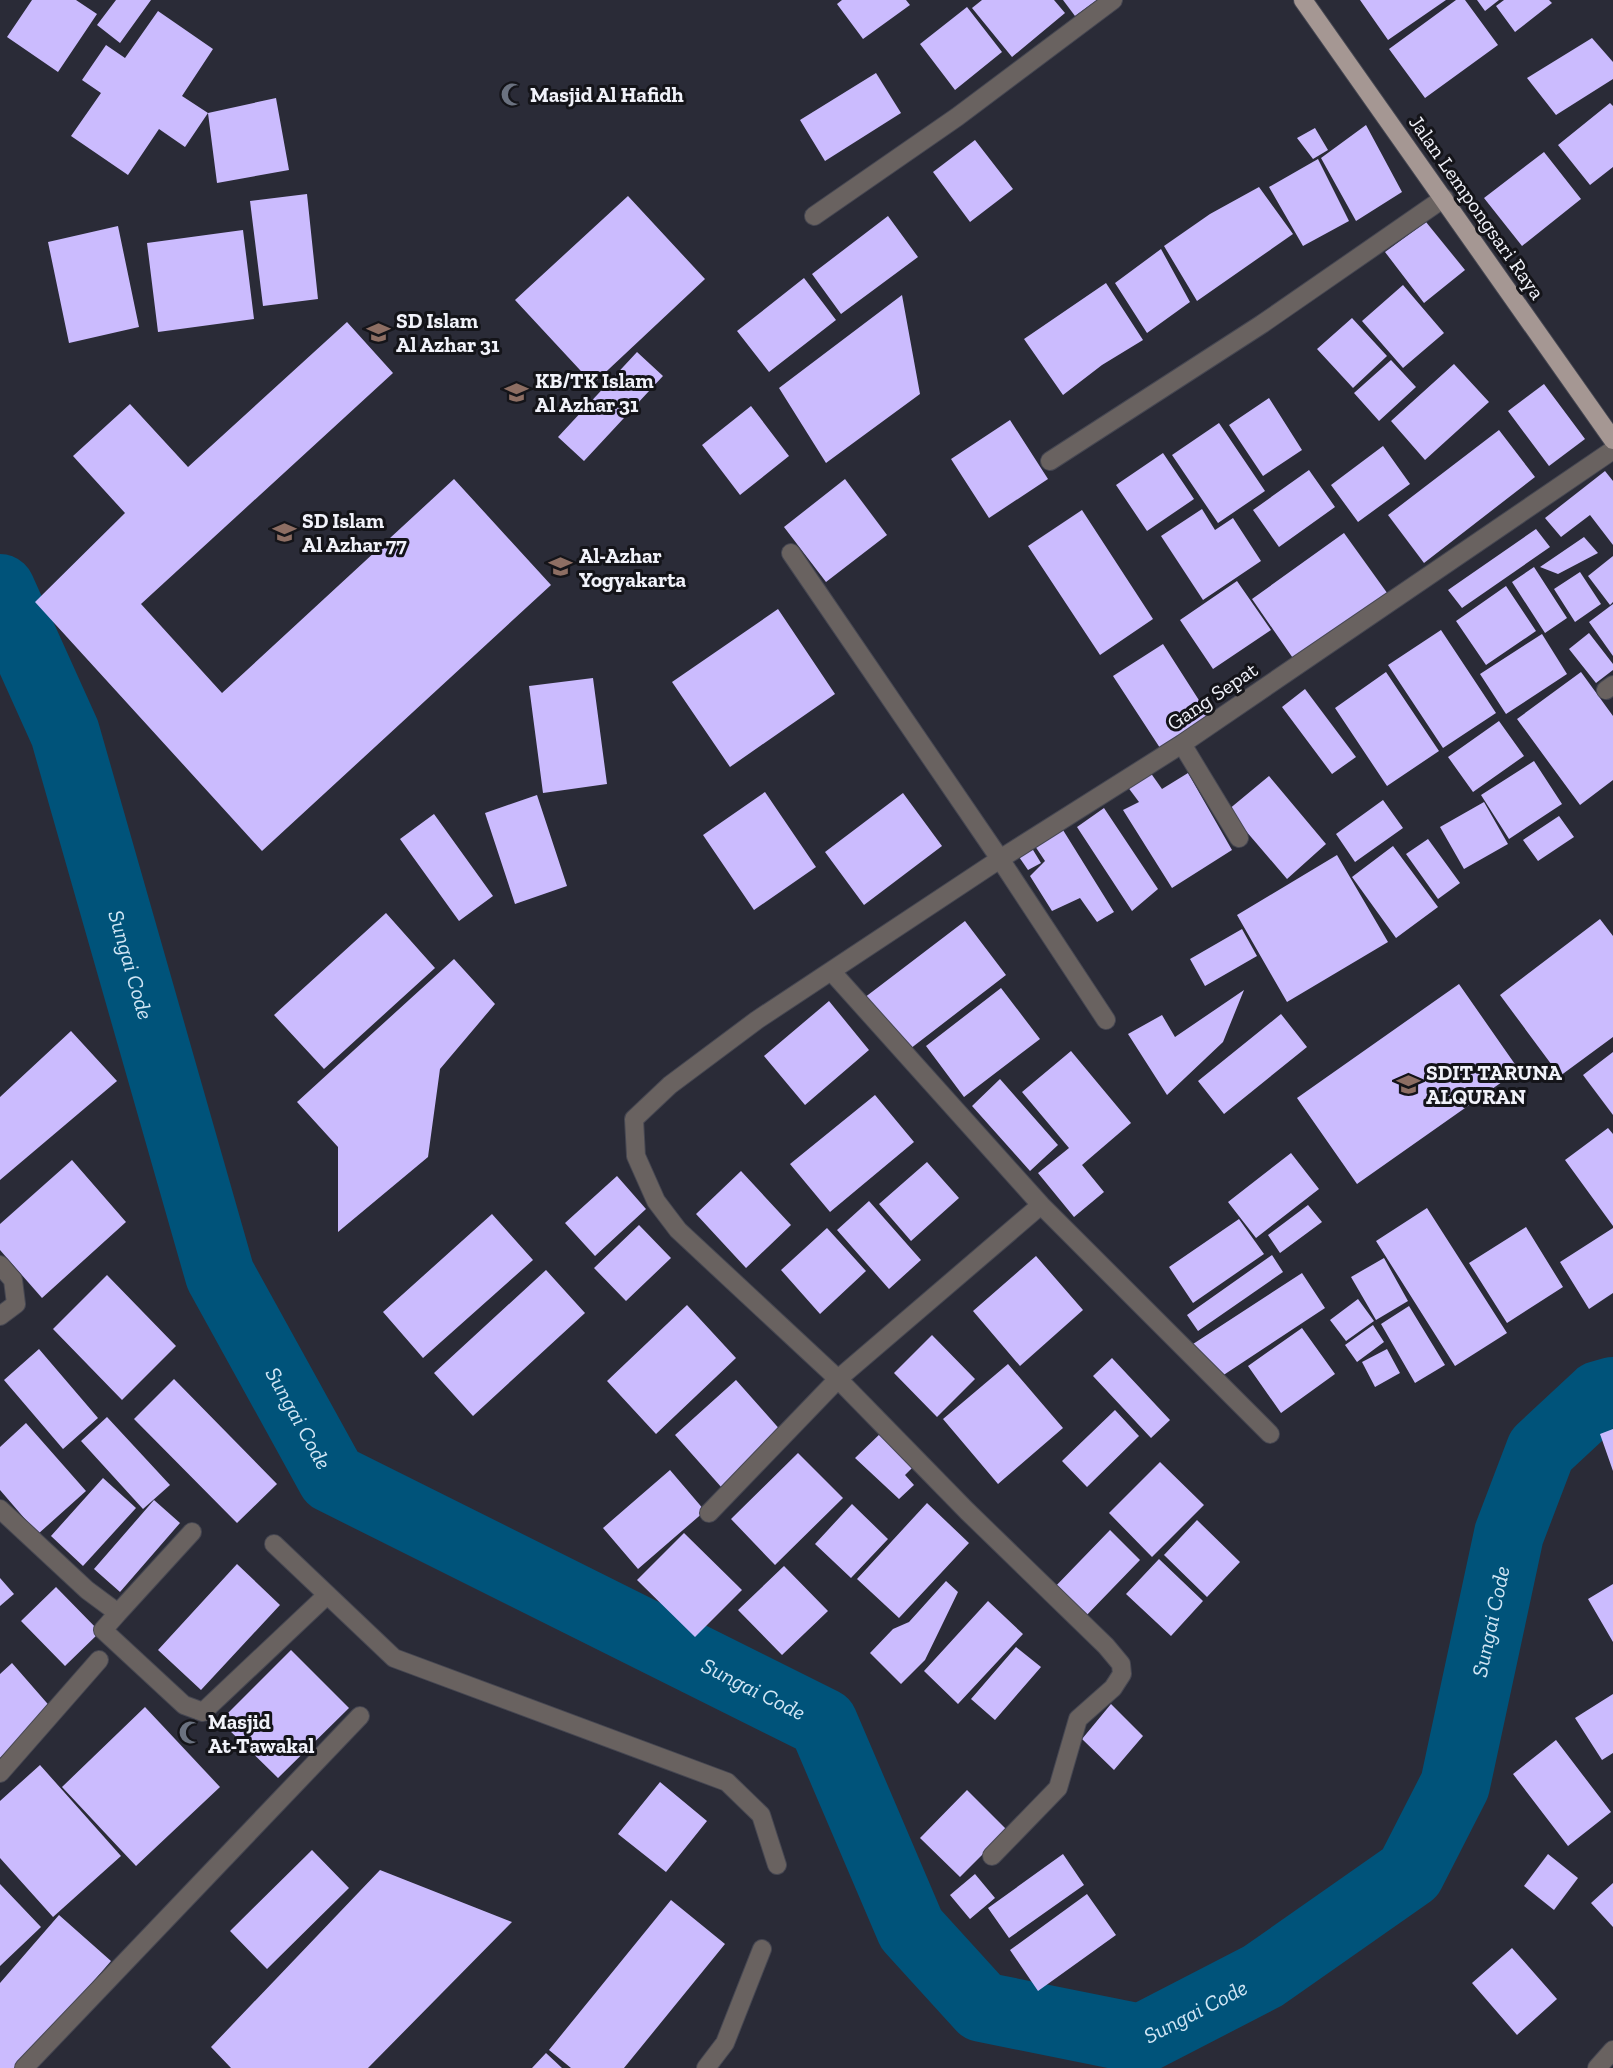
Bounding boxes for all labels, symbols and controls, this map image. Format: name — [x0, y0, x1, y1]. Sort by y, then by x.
mosque icon: Masjid Al Hafidh — [499, 81, 525, 107]
place label: Masjid Al Hafidh — [530, 82, 684, 107]
street label: Jalan Lempongsari Raya — [1404, 110, 1550, 304]
place label: SD Islam Al Azhar 31 — [396, 308, 500, 357]
school or university icon: SD Islam Al Azhar 31 — [365, 319, 391, 345]
place label: KB/TK Islam Al Azhar 31 — [535, 368, 654, 417]
school or university icon: KB/TK Islam Al Azhar 31 — [504, 379, 530, 405]
place label: SD Islam Al Azhar 77 — [302, 508, 407, 557]
school or university icon: SD Islam Al Azhar 77 — [271, 519, 297, 545]
place label: Al-Azhar Yogyakarta — [579, 543, 687, 592]
school or university icon: Al-Azhar Yogyakarta — [548, 554, 574, 580]
street label: Gang Sepat — [1162, 657, 1262, 735]
water label: Sungai Code — [103, 907, 160, 1023]
place label: SDIT TARUNA ALQURAN — [1426, 1060, 1563, 1109]
school or university icon: SDIT TARUNA ALQURAN — [1395, 1071, 1421, 1097]
water label: Sungai Code — [260, 1362, 338, 1474]
water label: Sungai Code — [1465, 1563, 1515, 1679]
water label: Sungai Code — [697, 1651, 810, 1726]
place label: Masjid At-Tawakal — [208, 1709, 315, 1758]
mosque icon: Masjid At-Tawakal — [177, 1720, 203, 1746]
water label: Sungai Code — [1139, 1973, 1251, 2049]

